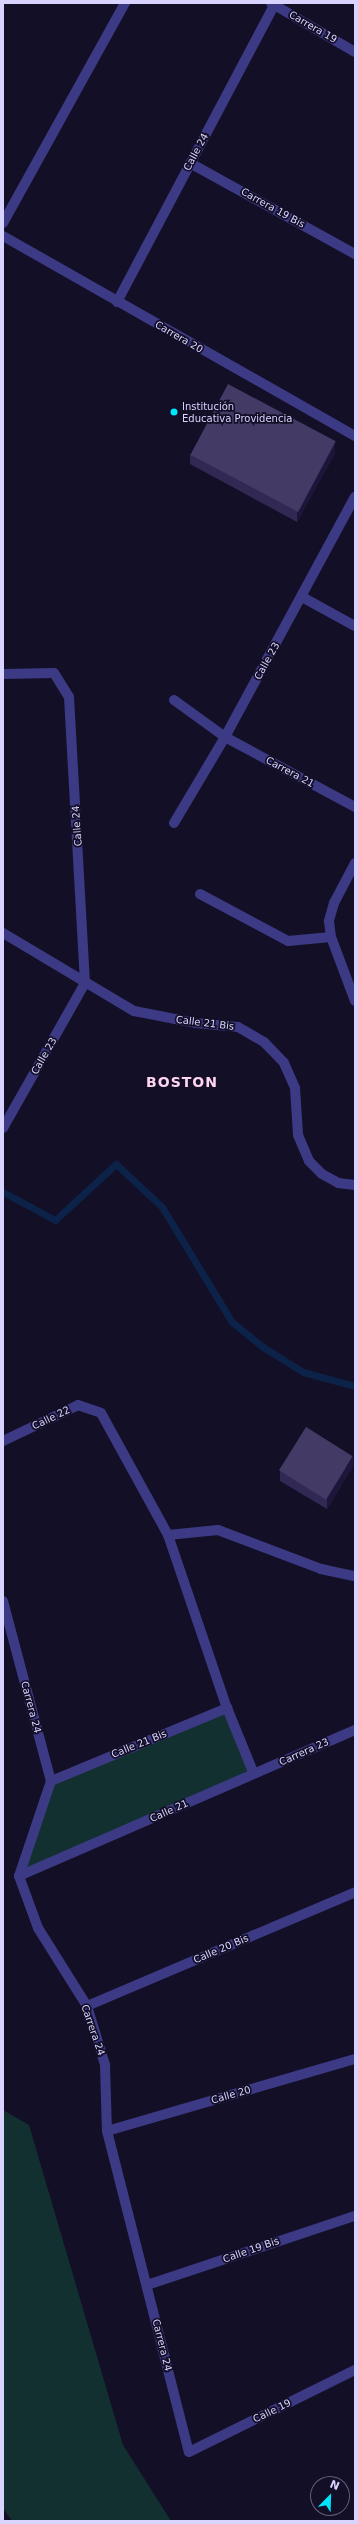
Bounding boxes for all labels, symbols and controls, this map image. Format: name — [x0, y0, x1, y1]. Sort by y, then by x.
street label: Carrera 19 — [287, 8, 339, 46]
street label: Calle 24 — [181, 131, 211, 173]
street label: Carrera 19 Bis — [239, 185, 307, 231]
street label: Carrera 20 — [153, 318, 205, 356]
place label: Institución Educativa Providencia — [182, 400, 292, 424]
marker: Institución Educativa Providencia — [169, 407, 179, 417]
street label: Calle 23 — [252, 640, 282, 682]
street label: Carrera 21 — [264, 754, 316, 790]
street label: Calle 24 — [70, 805, 84, 847]
street label: Calle 21 Bis — [175, 1013, 235, 1033]
street label: Calle 23 — [29, 1035, 59, 1077]
district label: BOSTON — [146, 1074, 218, 1090]
street label: Calle 22 — [30, 1404, 72, 1432]
street label: Carrera 24 — [18, 1680, 44, 1734]
street label: Calle 21 Bis — [110, 1727, 168, 1761]
street label: Carrera 23 — [277, 1736, 331, 1768]
street label: Calle 21 — [148, 1797, 190, 1825]
street label: Calle 20 Bis — [192, 1932, 250, 1966]
street label: Carrera 24 — [79, 2003, 107, 2057]
street label: Calle 20 — [210, 2084, 252, 2106]
street label: Calle 19 Bis — [221, 2235, 281, 2265]
street label: Carrera 24 — [150, 2318, 174, 2372]
street label: Calle 19 — [251, 2397, 293, 2425]
north arrow — [310, 2476, 350, 2516]
text: N — [328, 2478, 341, 2493]

